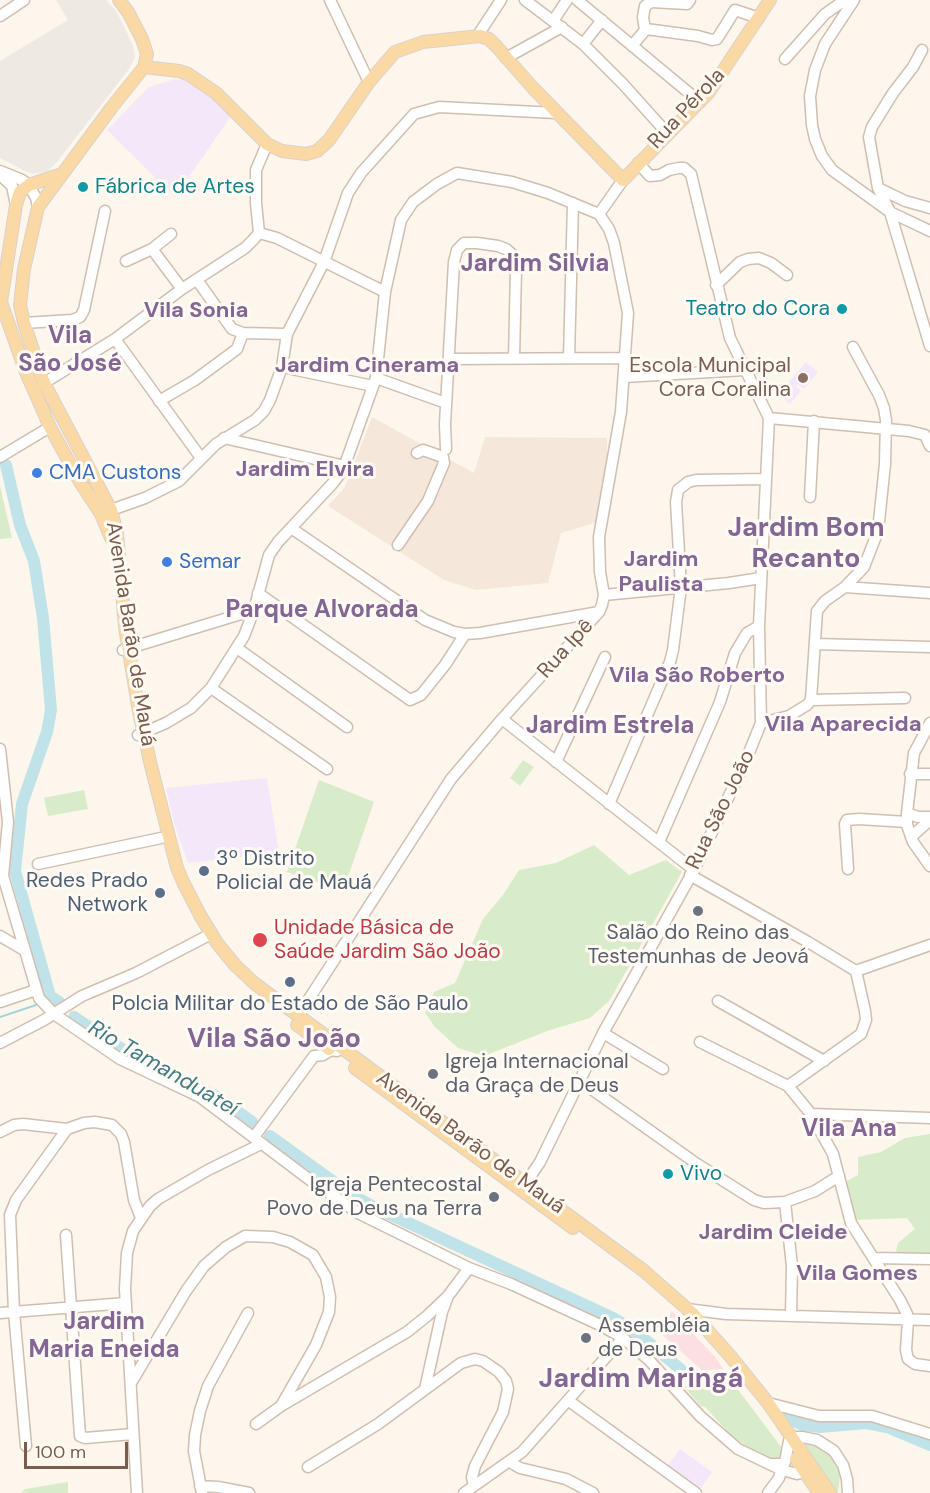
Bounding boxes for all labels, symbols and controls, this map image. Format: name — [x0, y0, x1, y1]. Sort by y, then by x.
street label: Rua Pérola — [643, 63, 731, 155]
place label: Fábrica de Artes — [95, 174, 255, 200]
marker: Fábrica de Artes — [76, 180, 90, 194]
district label: Jardim Silvia — [461, 251, 609, 279]
place label: Teatro do Cora — [685, 296, 830, 322]
district label: Vila Sonia — [144, 298, 248, 324]
marker: Teatro do Cora — [835, 302, 849, 316]
district label: Vila São José — [18, 323, 122, 379]
district label: Jardim Cinerama — [275, 353, 459, 379]
place label: Escola Municipal Cora Coralina — [629, 353, 791, 403]
marker: Escola Municipal Cora Coralina — [796, 371, 810, 385]
district label: Jardim Elvira — [236, 457, 374, 483]
place label: CMA Custons — [49, 460, 181, 486]
marker: CMA Custons — [30, 466, 44, 480]
district label: Jardim Bom Recanto — [727, 513, 885, 576]
street label: Avenida Barão de Mauá — [100, 520, 160, 748]
district label: Jardim Paulista — [619, 547, 703, 598]
place label: Semar — [179, 549, 241, 575]
marker: Semar — [160, 555, 174, 569]
district label: Parque Alvorada — [226, 597, 418, 625]
street label: Rua Ipê — [533, 614, 599, 684]
district label: Vila São Roberto — [609, 663, 785, 689]
district label: Vila Aparecida — [764, 712, 922, 738]
district label: Jardim Estrela — [526, 713, 694, 741]
street label: Rua São João — [681, 746, 761, 874]
place label: 3º Distrito Policial de Mauá — [216, 846, 372, 896]
marker: 3º Distrito Policial de Mauá — [197, 864, 211, 878]
place label: Redes Prado Network — [26, 868, 148, 918]
marker: Redes Prado Network — [153, 886, 167, 900]
marker: Salão do Reino das Testemunhas de Jeová — [691, 904, 705, 918]
place label: Unidade Básica de Saúde Jardim São João — [274, 915, 501, 965]
place label: Salão do Reino das Testemunhas de Jeová — [587, 920, 809, 970]
marker: Unidade Básica de Saúde Jardim São João — [251, 931, 269, 949]
marker: Polcia Militar do Estado de São Paulo — [283, 975, 297, 989]
place label: Polcia Militar do Estado de São Paulo — [112, 991, 468, 1017]
water label: Rio Tamanduateí — [83, 1015, 243, 1123]
district label: Vila São João — [187, 1024, 361, 1056]
place label: Igreja Internacional da Graça de Deus — [445, 1049, 629, 1099]
street label: Avenida Barão de Mauá — [371, 1066, 569, 1220]
marker: Igreja Internacional da Graça de Deus — [426, 1067, 440, 1081]
district label: Vila Ana — [801, 1116, 897, 1144]
place label: Vivo — [680, 1161, 722, 1187]
marker: Vivo — [661, 1167, 675, 1181]
place label: Igreja Pentecostal Povo de Deus na Terra — [267, 1172, 482, 1222]
marker: Igreja Pentecostal Povo de Deus na Terra — [487, 1190, 501, 1204]
district label: Jardim Cleide — [699, 1220, 847, 1246]
district label: Vila Gomes — [796, 1261, 918, 1287]
district label: Jardim Maria Eneida — [28, 1309, 180, 1365]
place label: Assembléia de Deus — [598, 1313, 710, 1363]
marker: Assembléia de Deus — [579, 1331, 593, 1345]
district label: Jardim Maringá — [539, 1364, 743, 1396]
scale bar — [27, 1430, 130, 1468]
text: 100 m — [35, 1440, 86, 1464]

